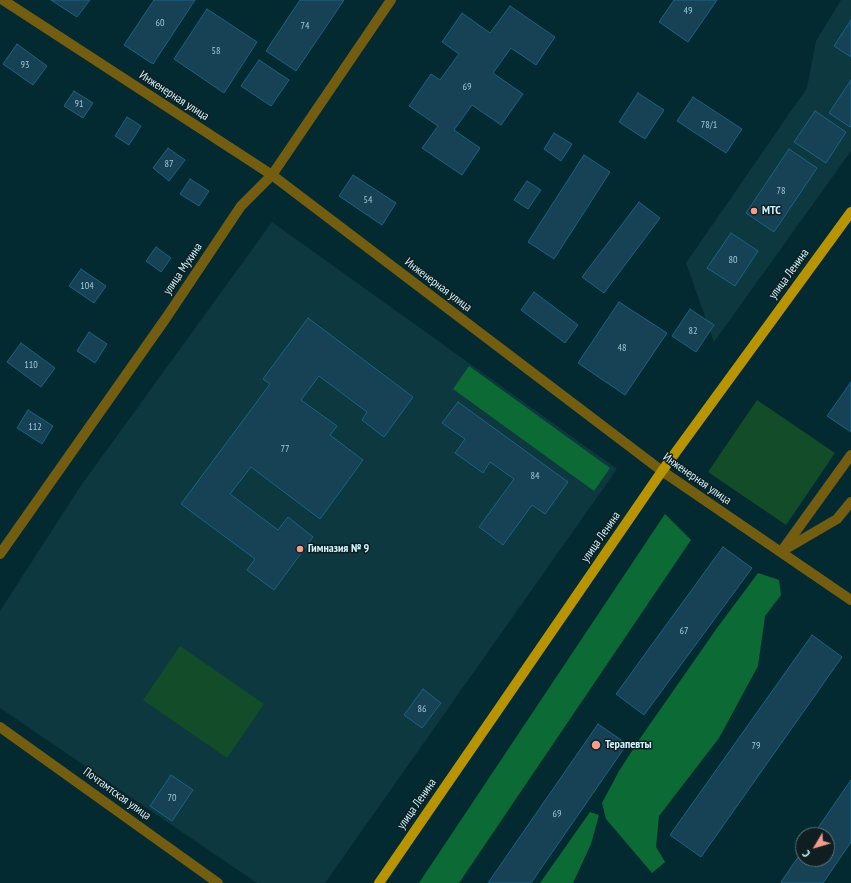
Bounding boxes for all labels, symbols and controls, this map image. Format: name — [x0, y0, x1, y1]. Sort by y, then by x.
house number: 49 — [684, 5, 692, 17]
house number: 60 — [156, 17, 164, 29]
house number: 74 — [301, 20, 309, 32]
house number: 58 — [212, 45, 220, 57]
house number: 93 — [21, 59, 29, 71]
street label: Инженерная улица — [136, 68, 212, 124]
house number: 69 — [463, 81, 471, 93]
house number: 91 — [75, 98, 83, 110]
house number: 78/1 — [701, 119, 717, 131]
house number: 87 — [165, 158, 173, 170]
house number: 78 — [777, 185, 785, 197]
house number: 54 — [364, 194, 372, 206]
place label: МТС — [762, 204, 781, 218]
marker: МТС — [749, 206, 759, 216]
street label: улица Мухина — [160, 240, 206, 298]
street label: улица Ленина — [766, 246, 812, 302]
house number: 80 — [729, 254, 737, 266]
street label: Инженерная улица — [402, 255, 474, 315]
house number: 104 — [80, 280, 94, 292]
house number: 82 — [689, 325, 697, 337]
house number: 48 — [618, 342, 626, 354]
house number: 110 — [24, 359, 38, 371]
house number: 112 — [28, 421, 42, 433]
house number: 77 — [281, 443, 289, 455]
street label: Инженерная улица — [660, 450, 734, 508]
house number: 84 — [531, 470, 539, 482]
street label: улица Ленина — [578, 509, 624, 565]
place label: Гимназия № 9 — [308, 542, 369, 556]
marker: Гимназия № 9 — [295, 544, 305, 554]
house number: 67 — [680, 625, 688, 637]
house number: 86 — [418, 703, 426, 715]
place label: Терапевты — [605, 738, 652, 752]
marker: Терапевты — [590, 739, 602, 751]
house number: 79 — [752, 740, 760, 752]
street label: Почтамтская улица — [80, 765, 154, 823]
street label: улица Ленина — [394, 776, 440, 832]
house number: 70 — [168, 792, 176, 804]
house number: 69 — [553, 808, 561, 820]
north arrow — [795, 827, 835, 867]
text: С — [799, 847, 813, 860]

